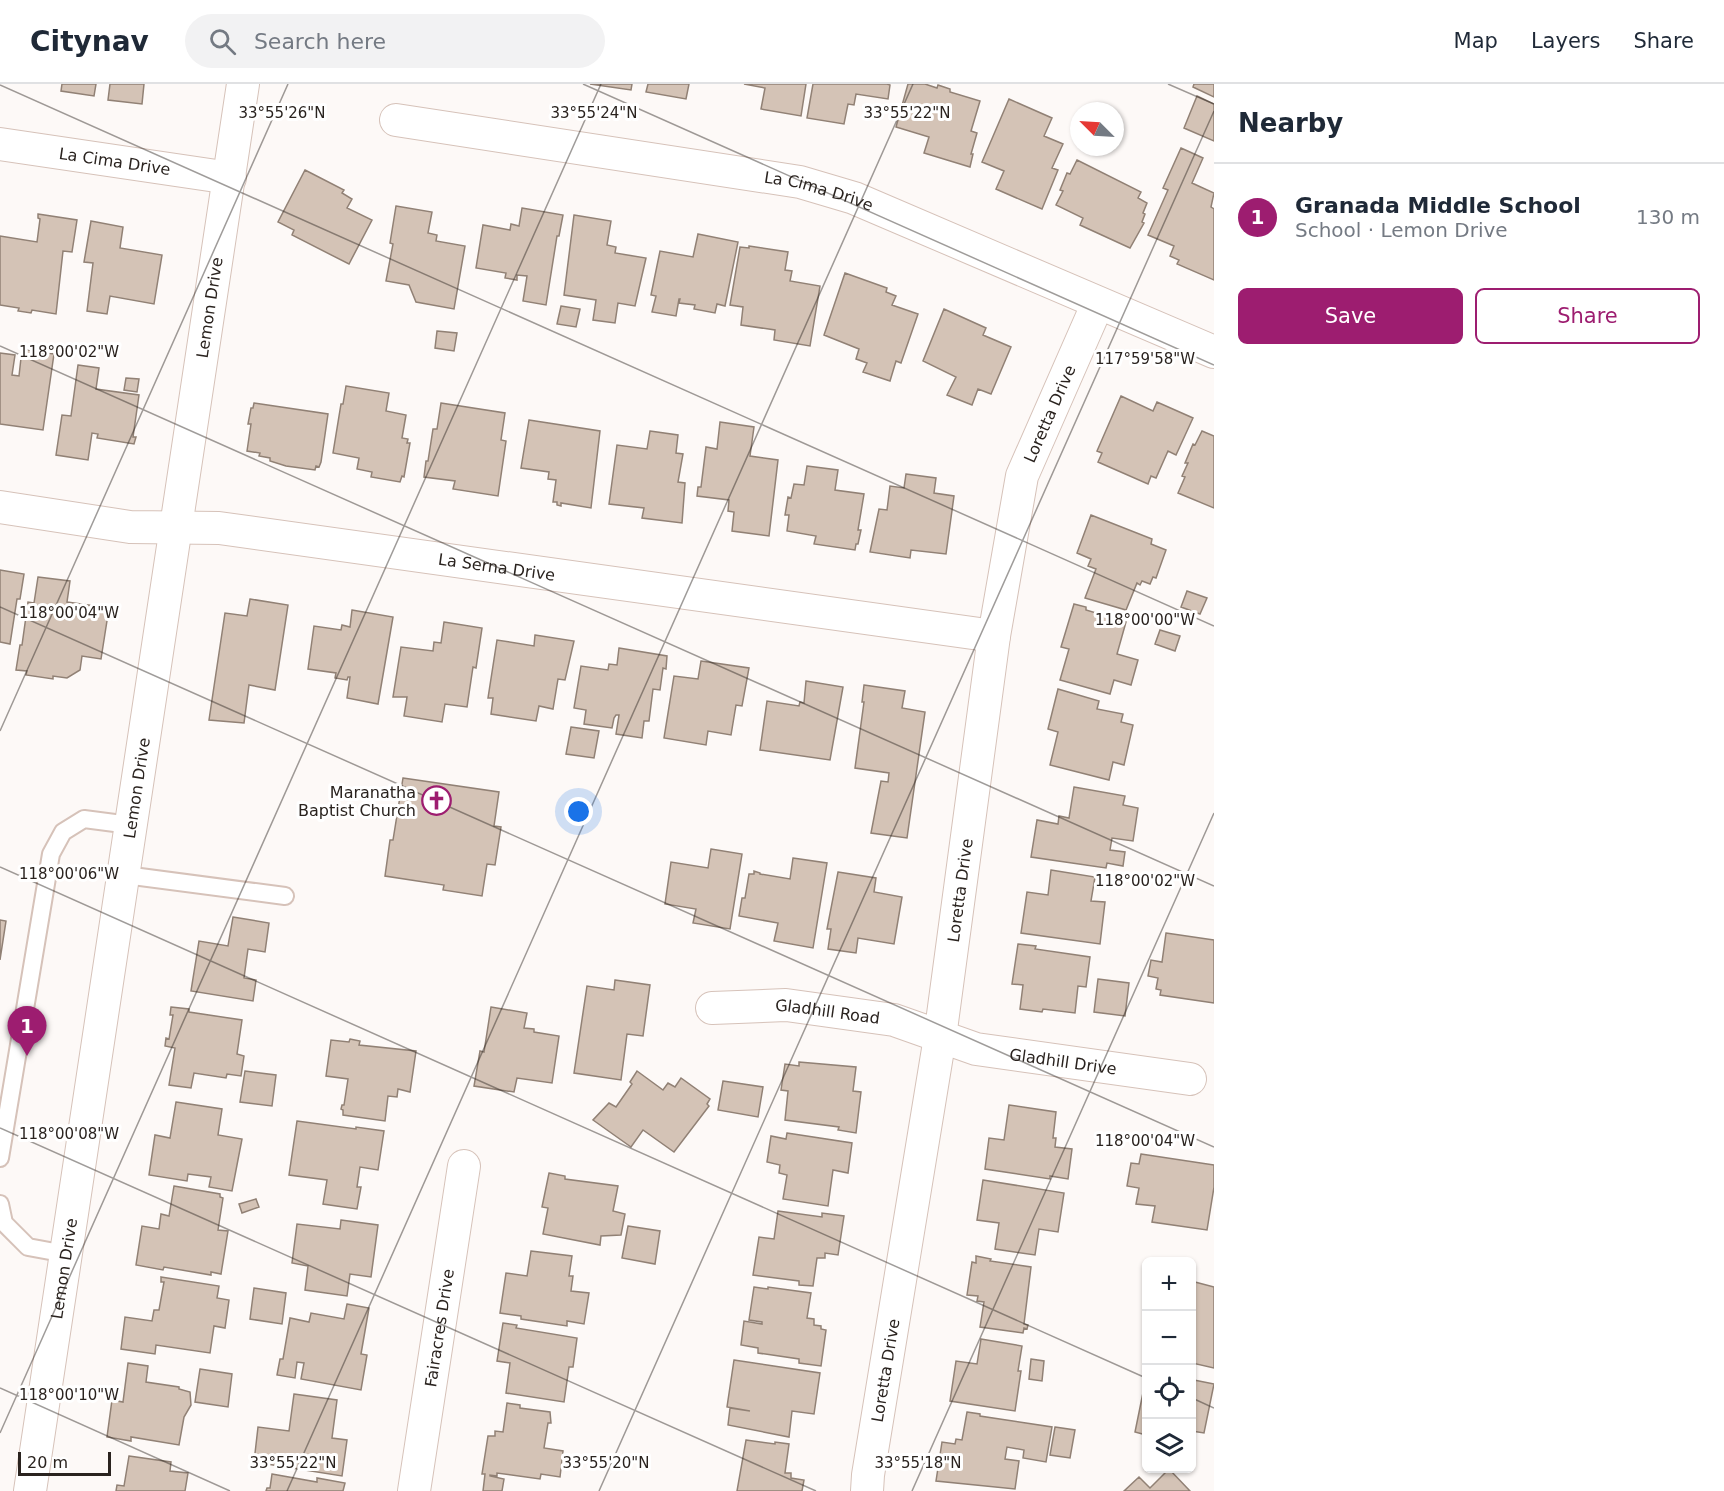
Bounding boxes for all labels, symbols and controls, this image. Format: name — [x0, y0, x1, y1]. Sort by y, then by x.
search box — [185, 14, 605, 68]
text: Citynav — [30, 25, 149, 58]
icon: search — [206, 25, 239, 58]
text: Search here — [254, 29, 386, 54]
text: Map — [1454, 29, 1498, 53]
text: Layers — [1531, 29, 1600, 53]
text: Share — [1633, 29, 1694, 53]
north arrow — [1070, 102, 1124, 156]
text: 33°55'26"N — [238, 104, 326, 122]
text: 33°55'24"N — [550, 104, 638, 122]
text: 33°55'22"N — [863, 104, 951, 122]
text: Nearby — [1238, 108, 1343, 138]
street label: La Cima Drive — [58, 144, 172, 179]
street label: La Cima Drive — [763, 168, 876, 215]
text: Granada Middle School — [1295, 193, 1581, 218]
text: 1 — [1251, 205, 1264, 229]
text: 130 m — [1636, 205, 1700, 229]
text: School · Lemon Drive — [1295, 218, 1508, 242]
street label: Lemon Drive — [193, 256, 227, 359]
button: Save — [1238, 288, 1463, 344]
button: Share — [1475, 288, 1700, 344]
text: 118°00'02"W — [19, 343, 119, 361]
text: 117°59'58"W — [1095, 350, 1195, 368]
street label: Loretta Drive — [1020, 362, 1080, 466]
street label: La Serna Drive — [437, 550, 556, 585]
text: 118°00'04"W — [19, 604, 119, 622]
text: 118°00'00"W — [1095, 611, 1195, 629]
street label: Lemon Drive — [120, 736, 154, 840]
place label: Maranatha Baptist Church — [298, 783, 416, 820]
church icon: Maranatha Baptist Church — [421, 785, 453, 817]
your location — [564, 797, 593, 826]
street label: Loretta Drive — [944, 837, 977, 943]
text: 118°00'06"W — [19, 865, 119, 883]
text: 118°00'02"W — [1095, 872, 1195, 890]
street label: Gladhill Road — [775, 996, 881, 1028]
pin: 1 — [8, 1006, 46, 1056]
street label: Gladhill Drive — [1008, 1045, 1118, 1079]
text: 118°00'08"W — [19, 1125, 119, 1143]
text: 118°00'04"W — [1095, 1132, 1195, 1150]
street label: Lemon Drive — [47, 1217, 81, 1320]
map controls — [1142, 1257, 1196, 1473]
button: + — [1142, 1257, 1196, 1311]
street label: Fairacres Drive — [421, 1268, 458, 1388]
button: − — [1142, 1311, 1196, 1365]
street label: Loretta Drive — [868, 1317, 904, 1424]
button: locate — [1142, 1365, 1196, 1419]
text: 118°00'10"W — [19, 1386, 119, 1404]
button: layers — [1142, 1419, 1196, 1473]
scale bar — [18, 1449, 111, 1476]
text: 20 m — [27, 1453, 68, 1472]
text: 33°55'22"N — [249, 1454, 337, 1472]
text: 33°55'20"N — [562, 1454, 650, 1472]
text: 33°55'18"N — [874, 1454, 962, 1472]

